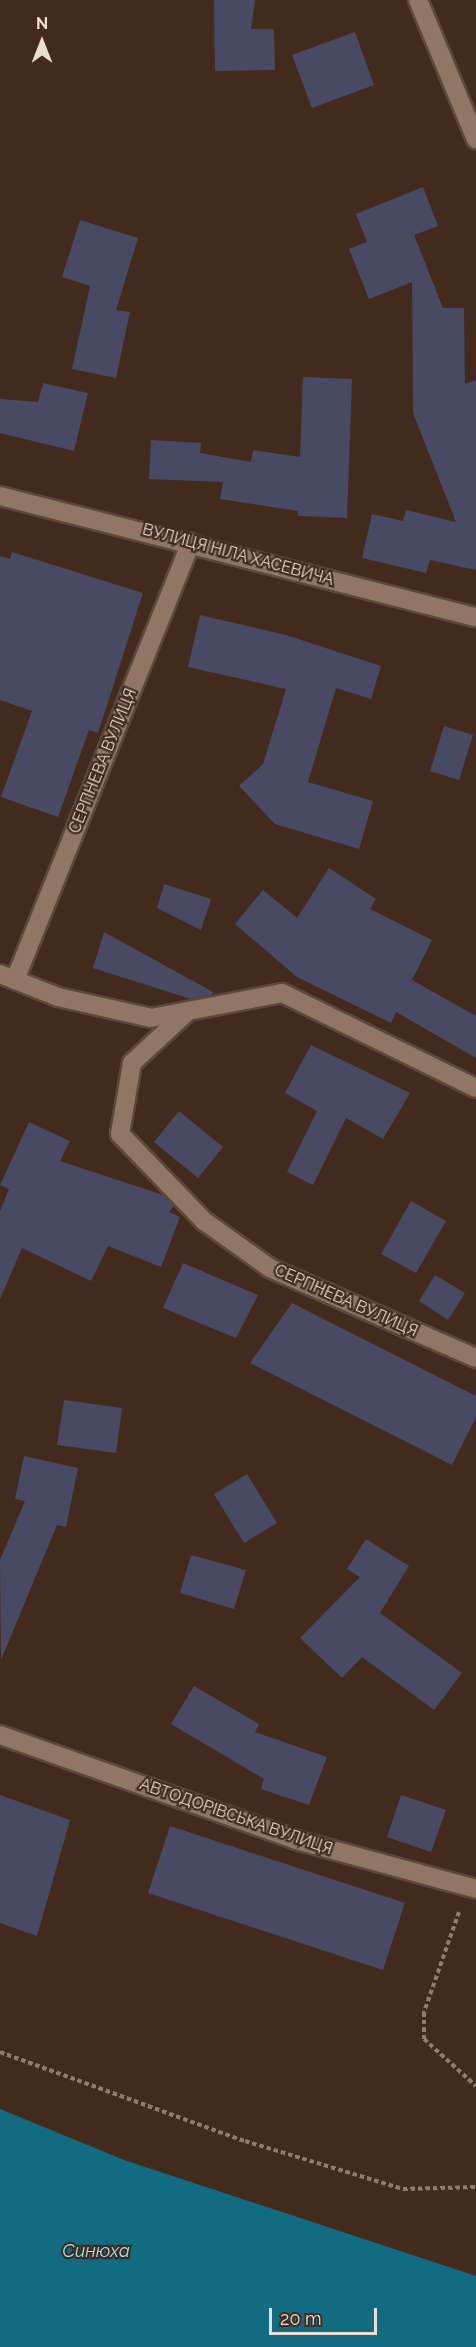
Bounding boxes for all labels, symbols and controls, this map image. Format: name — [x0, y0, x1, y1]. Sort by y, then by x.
north arrow — [12, 12, 72, 72]
text: N — [36, 14, 48, 33]
street label: ВУЛИЦЯ НІЛА ХАСЕВИЧА — [140, 520, 336, 590]
street label: СЕРПНЕВА ВУЛИЦЯ — [65, 685, 141, 837]
street label: СЕРПНЕВА ВУЛИЦЯ — [271, 1261, 421, 1341]
street label: АВТОДОРІВСЬКА ВУЛИЦЯ — [137, 1775, 335, 1859]
water label: Синюха — [62, 2240, 130, 2262]
scale bar — [272, 2296, 380, 2334]
text: 20 m — [280, 2308, 322, 2329]

